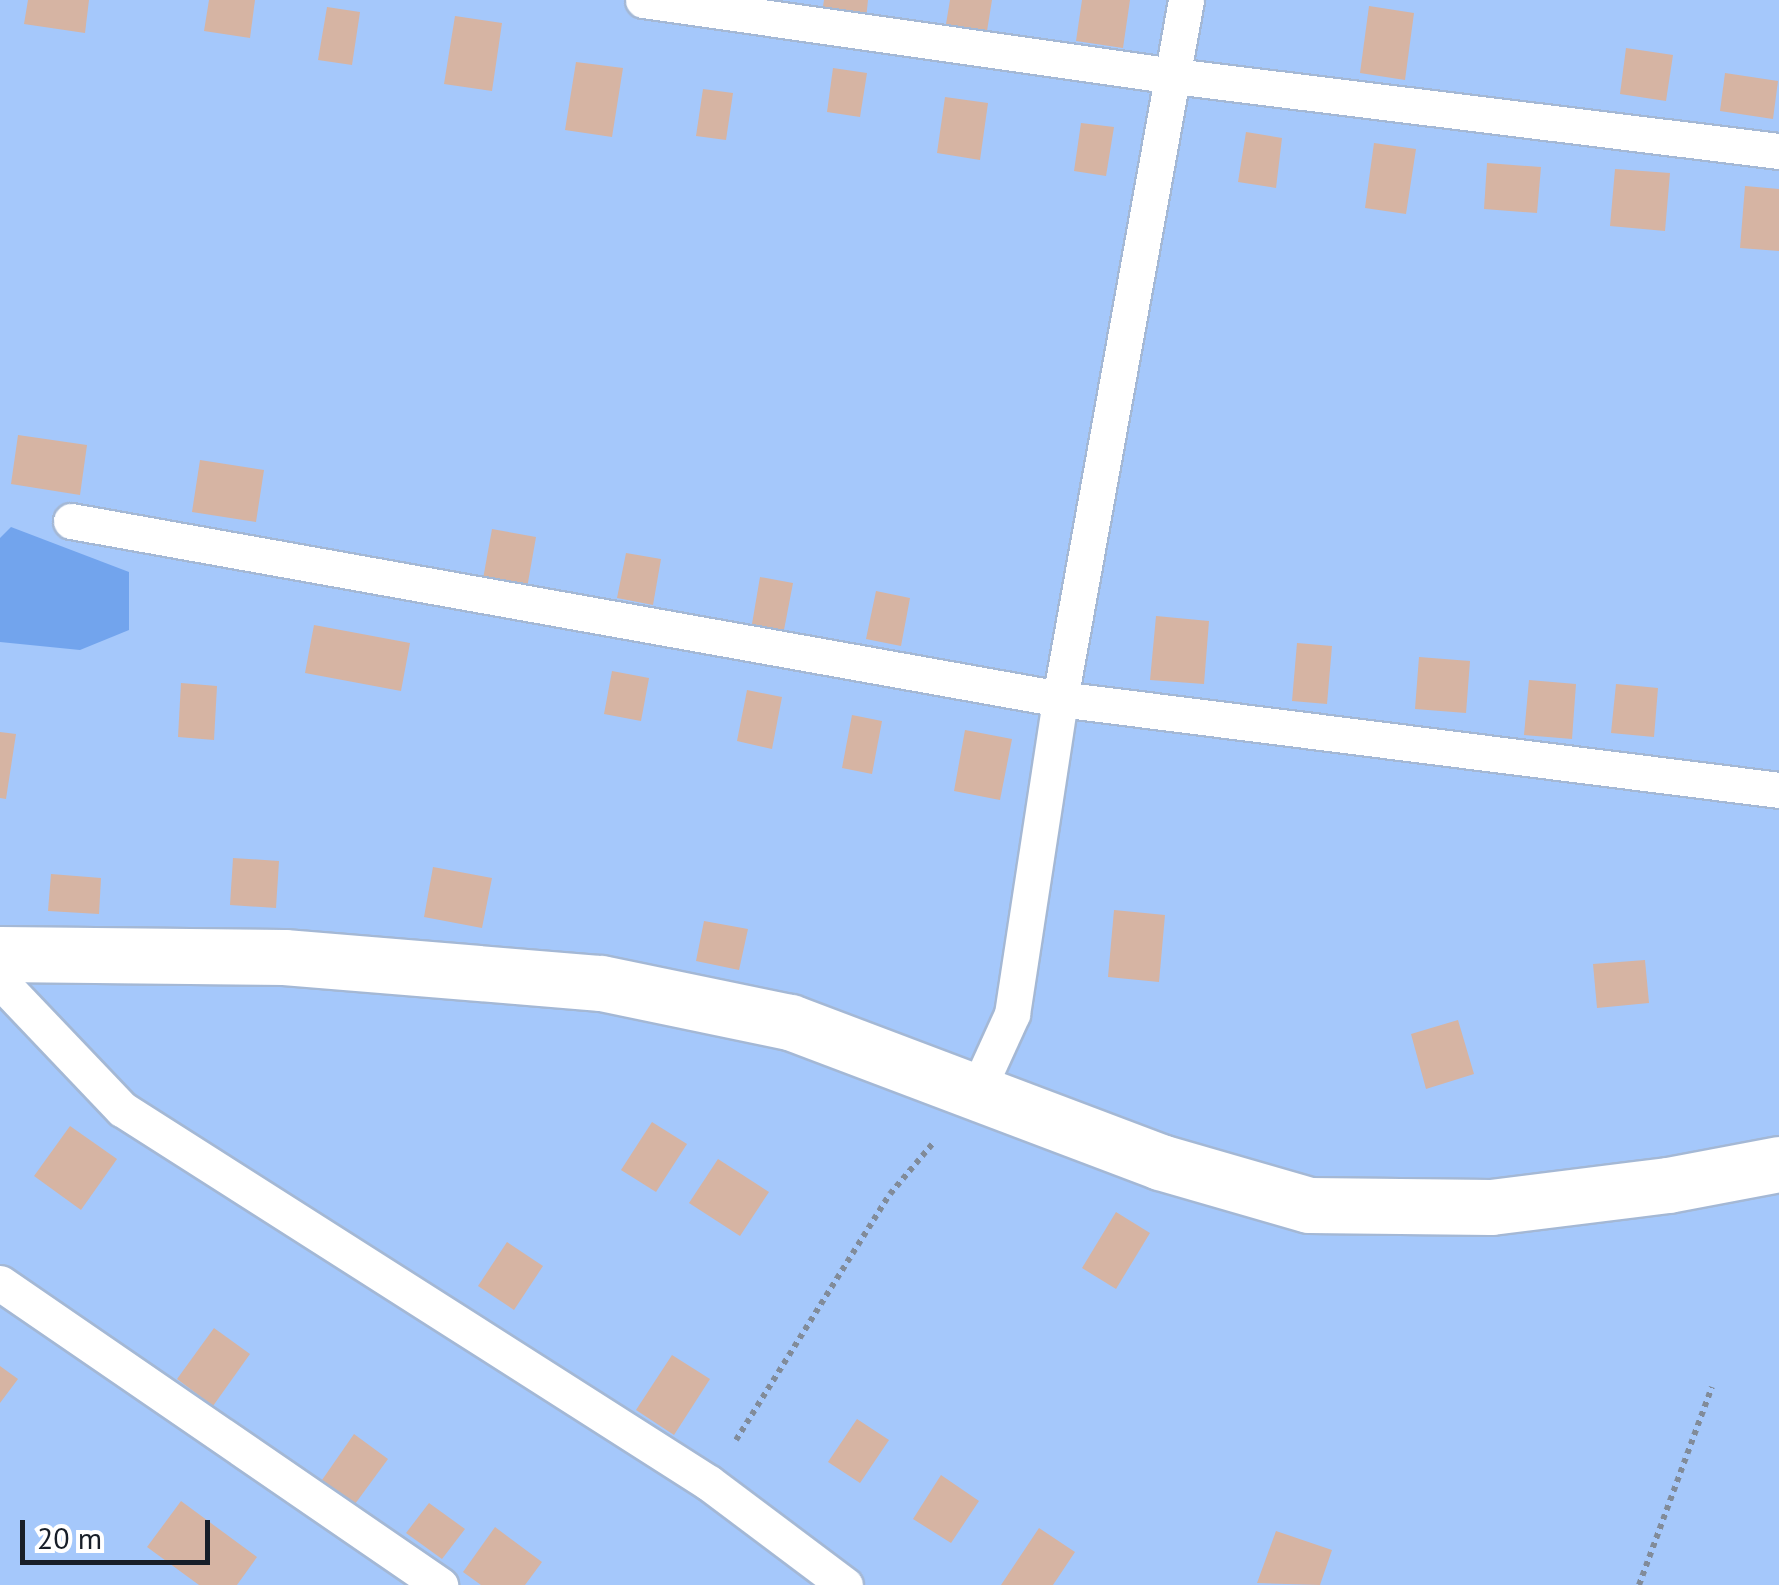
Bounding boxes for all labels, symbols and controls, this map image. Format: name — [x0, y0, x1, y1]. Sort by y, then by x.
scale bar — [25, 1500, 215, 1562]
text: 20 m — [37, 1518, 102, 1557]

